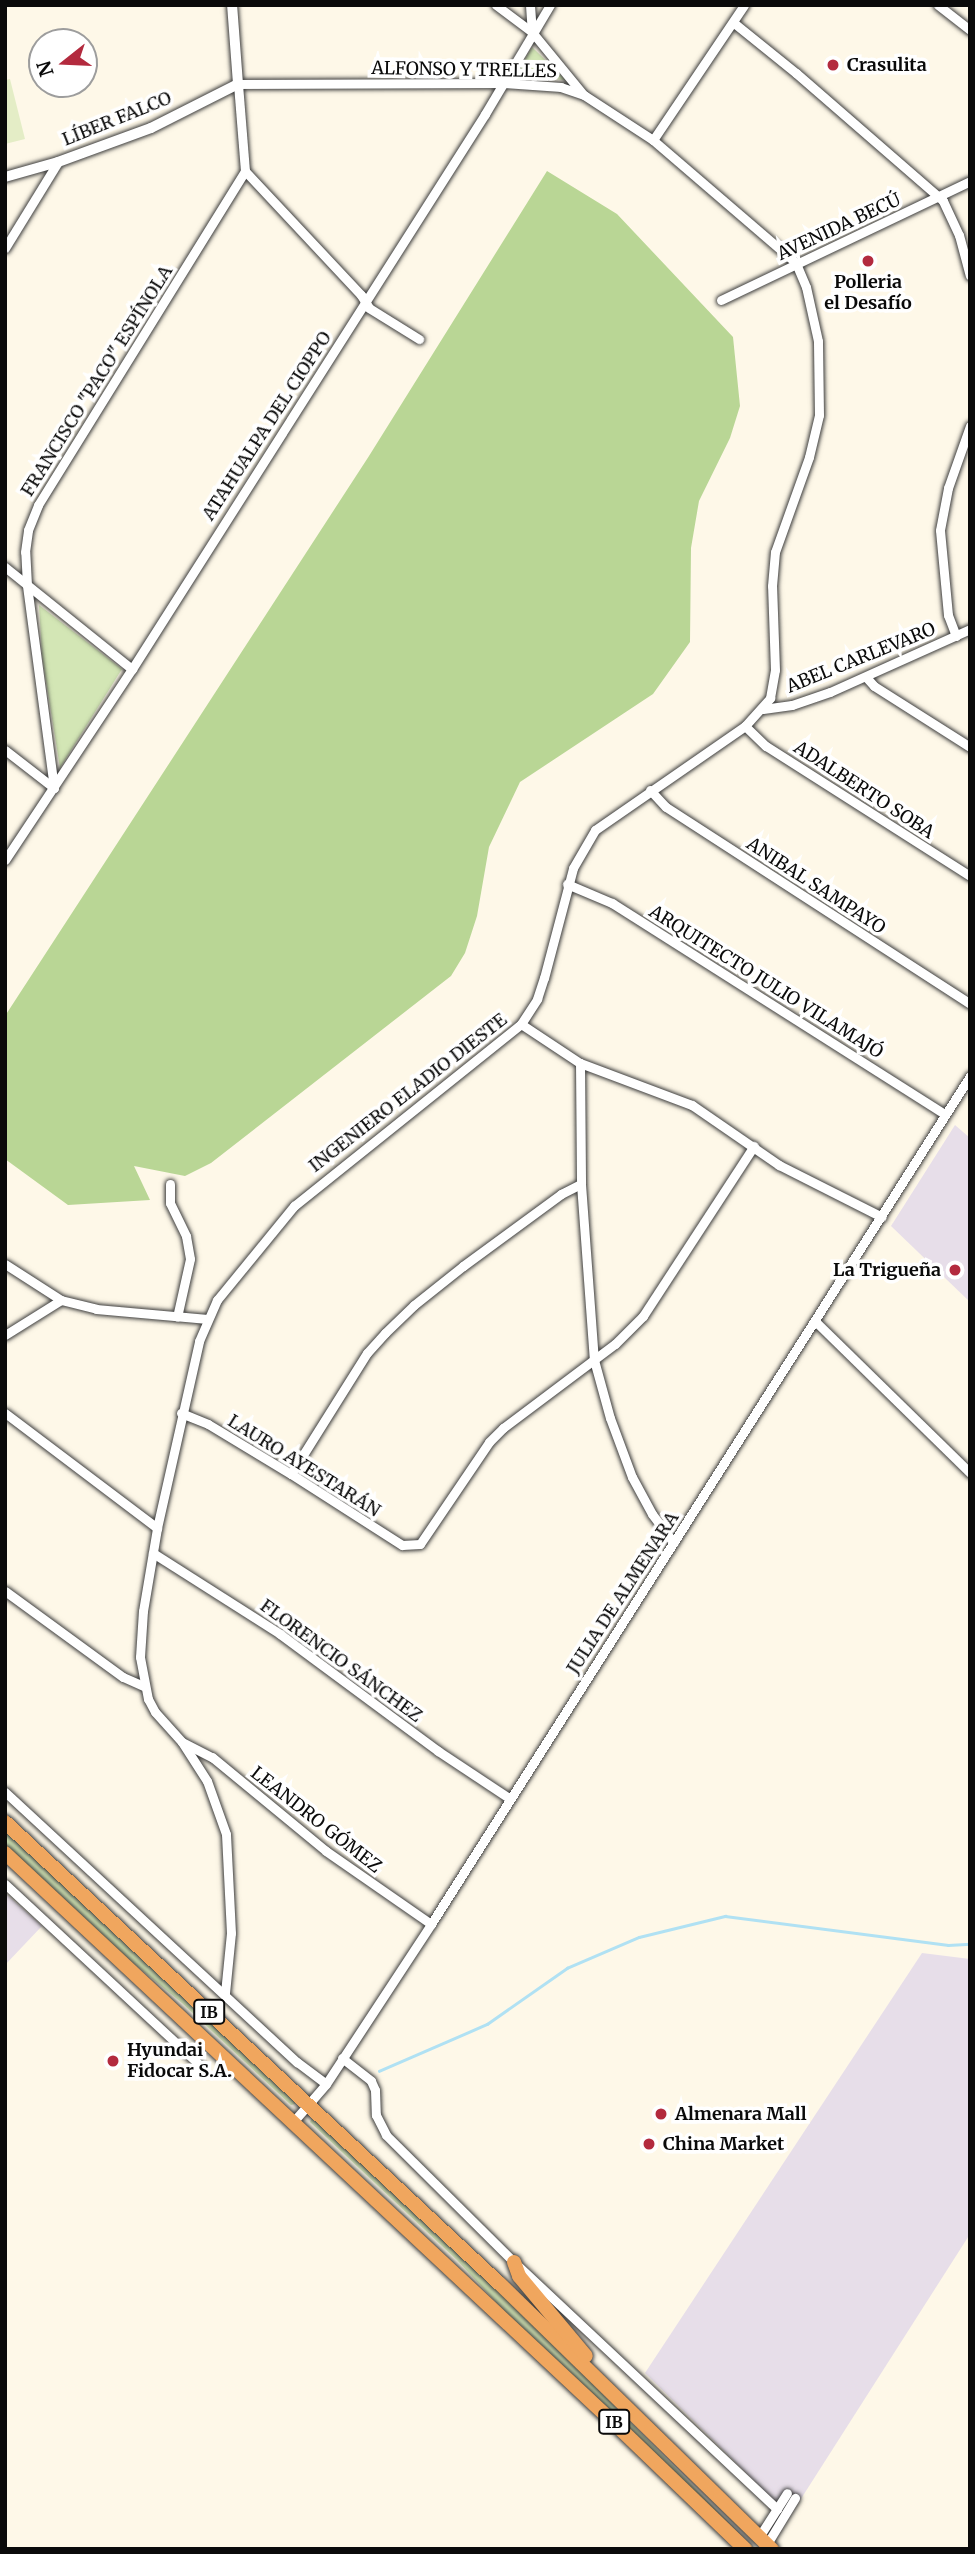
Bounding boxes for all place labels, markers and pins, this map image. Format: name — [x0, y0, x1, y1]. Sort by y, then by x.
place label: Crasulita — [847, 54, 927, 76]
marker: Crasulita — [825, 57, 841, 73]
marker: Polleria el Desafío — [860, 253, 876, 269]
place label: Polleria el Desafío — [824, 272, 912, 314]
place label: La Trigueña — [833, 1259, 941, 1281]
marker: La Trigueña — [947, 1262, 963, 1278]
place label: Hyundai Fidocar S.A. — [127, 2040, 232, 2082]
marker: Hyundai Fidocar S.A. — [105, 2053, 121, 2069]
place label: Almenara Mall — [675, 2103, 806, 2125]
marker: Almenara Mall — [653, 2106, 669, 2122]
place label: China Market — [663, 2133, 784, 2155]
marker: China Market — [641, 2136, 657, 2152]

